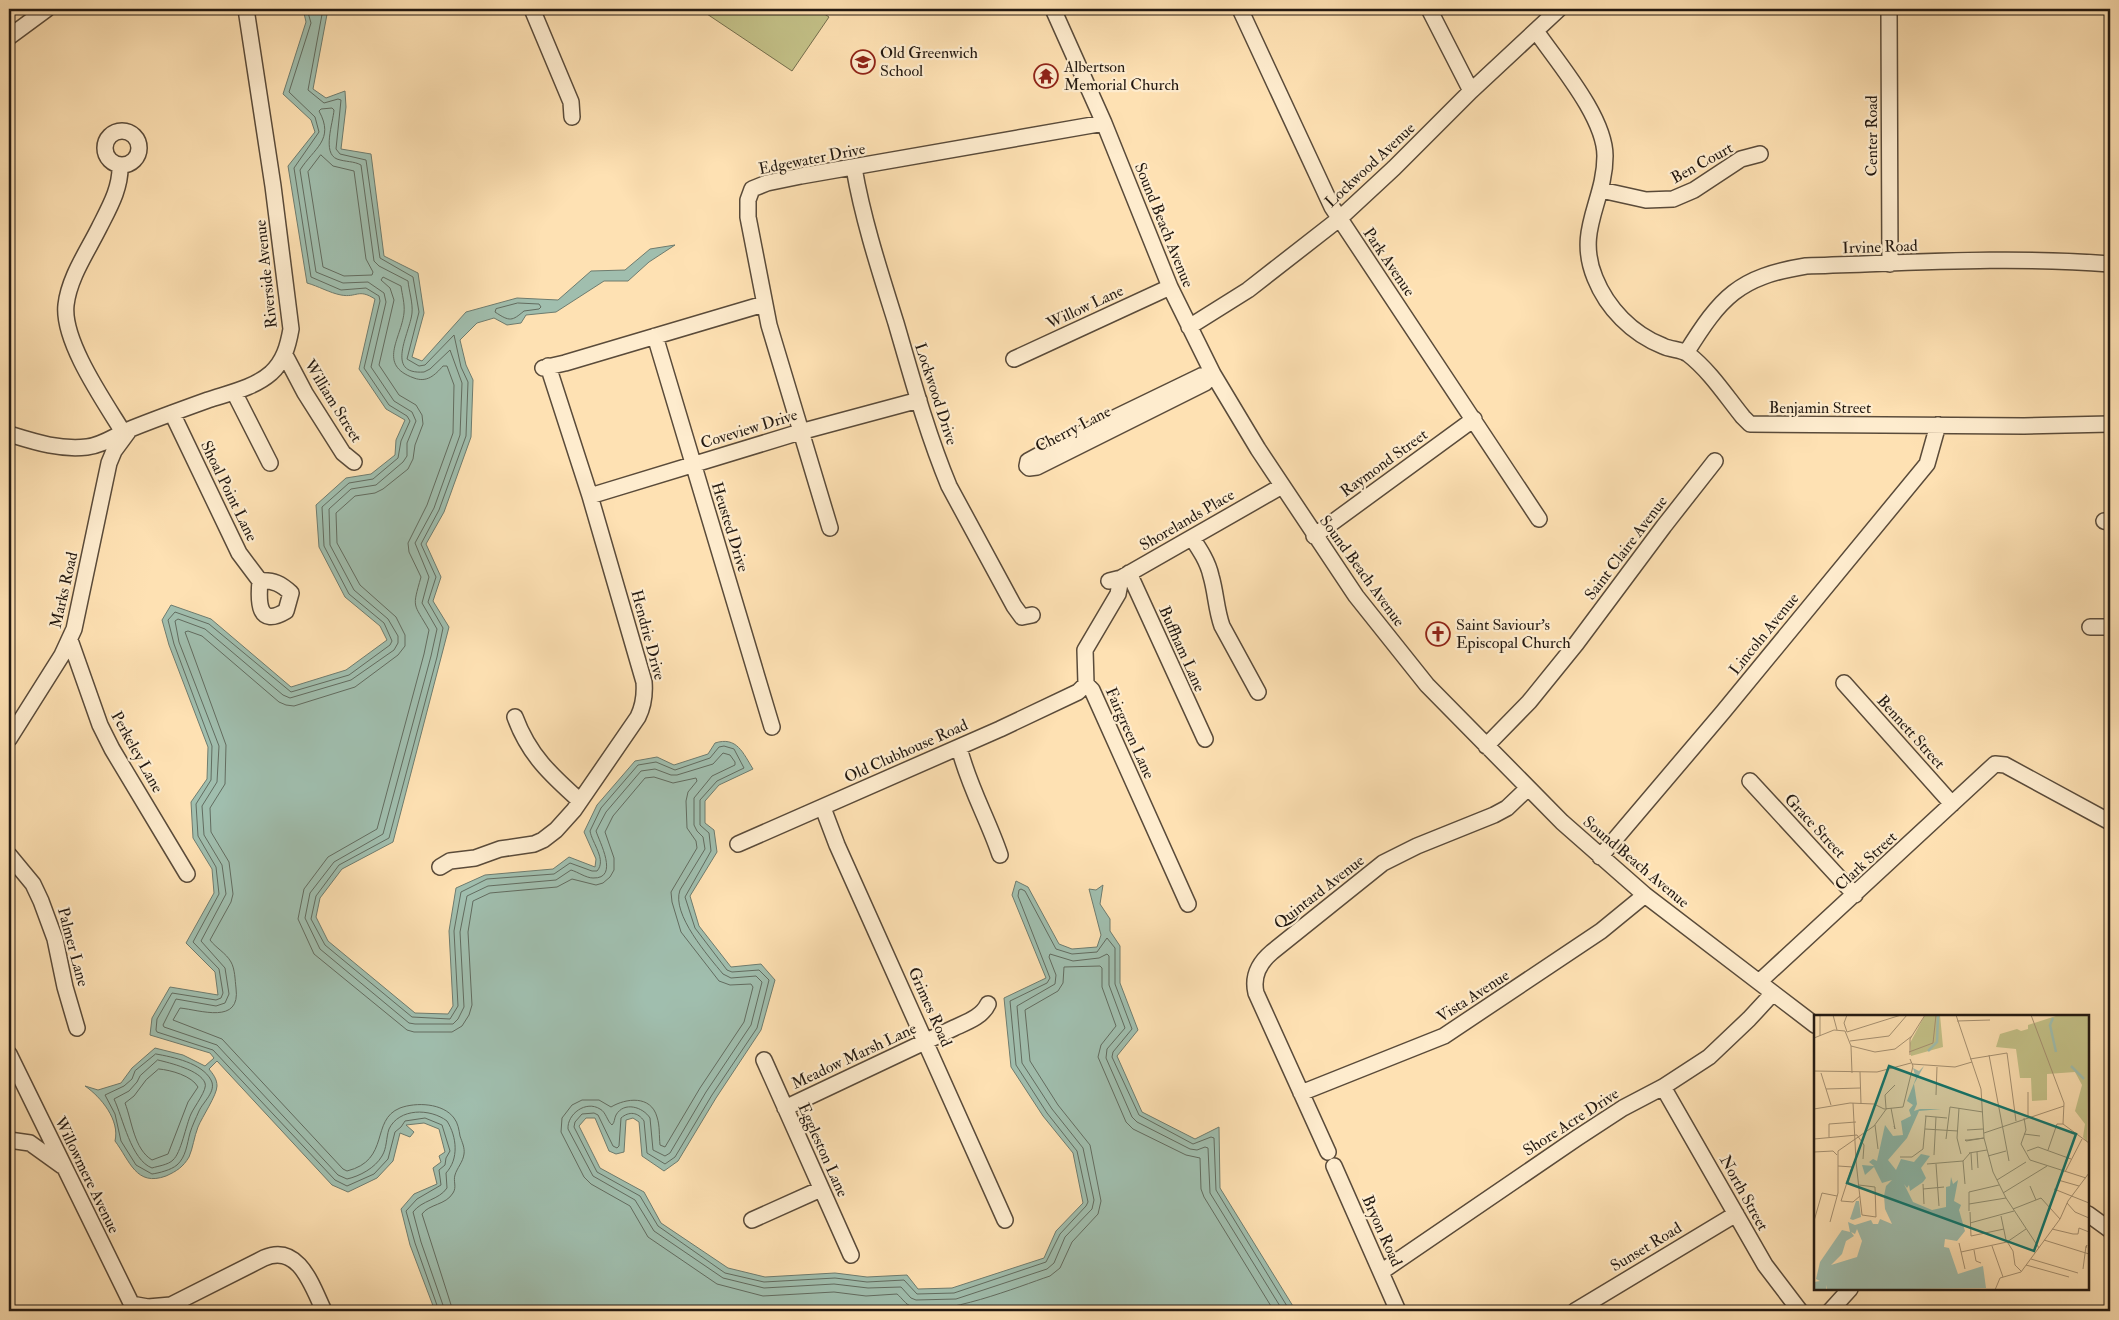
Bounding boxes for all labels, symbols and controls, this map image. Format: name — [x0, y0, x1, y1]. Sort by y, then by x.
place label: Old Greenwich School — [880, 43, 978, 81]
school or university icon: Old Greenwich School — [850, 49, 876, 75]
place label: Albertson Memorial Church — [1063, 57, 1180, 95]
temple icon: Albertson Memorial Church — [1033, 63, 1059, 89]
street label: Center Road — [1862, 95, 1882, 177]
street label: Lockwood Avenue — [1321, 118, 1419, 212]
street label: Ben Court — [1668, 138, 1736, 188]
street label: Edgewater Drive — [757, 139, 867, 179]
street label: Sound Beach Avenue — [1130, 160, 1198, 291]
street label: Riverside Avenue — [250, 218, 282, 329]
street label: Park Avenue — [1359, 224, 1420, 301]
street label: Irvine Road — [1842, 236, 1918, 258]
street label: Willow Lane — [1042, 280, 1127, 334]
street label: Lockwood Drive — [910, 340, 962, 448]
street label: William Street — [299, 355, 366, 446]
street label: Benjamin Street — [1769, 398, 1871, 418]
street label: Cherry Lane — [1032, 401, 1114, 457]
street label: Coveview Drive — [698, 405, 800, 453]
street label: Raymond Street — [1336, 425, 1432, 501]
street label: Shoal Point Lane — [196, 437, 262, 545]
street label: Heusted Drive — [707, 480, 753, 575]
street label: Shorelands Place — [1136, 485, 1238, 555]
street label: Saint Claire Avenue — [1580, 492, 1672, 604]
street label: Sound Beach Avenue — [1315, 511, 1409, 631]
street label: Marks Road — [46, 550, 83, 630]
street label: Hendrie Drive — [626, 588, 670, 683]
street label: Lincoln Avenue — [1725, 589, 1803, 679]
street label: Buffham Lane — [1154, 603, 1210, 695]
place label: Saint Saviour's Episcopal Church — [1456, 615, 1571, 654]
church icon: Saint Saviour's Episcopal Church — [1425, 621, 1451, 647]
street label: Fairgreen Lane — [1101, 684, 1159, 782]
street label: Bennett Street — [1873, 691, 1949, 773]
street label: Perkeley Lane — [106, 708, 168, 796]
street label: Old Clubhouse Road — [841, 715, 971, 787]
street label: Grace Street — [1780, 790, 1850, 862]
street label: Sound Beach Avenue — [1579, 812, 1693, 912]
street label: Clark Street — [1831, 827, 1901, 895]
street label: Quintard Avenue — [1270, 850, 1368, 934]
street label: Palmer Lane — [53, 905, 93, 989]
street label: Grimes Road — [904, 964, 956, 1050]
street label: Vista Avenue — [1433, 965, 1513, 1027]
inset map — [1814, 1015, 2089, 1290]
street label: Meadow Marsh Lane — [788, 1018, 920, 1094]
street label: Shore Acre Drive — [1519, 1083, 1623, 1160]
street label: Eggleston Lane — [793, 1100, 853, 1201]
street label: Willowmere Avenue — [50, 1112, 124, 1237]
street label: North Street — [1715, 1152, 1773, 1234]
street label: Bryon Road — [1357, 1192, 1407, 1270]
street label: Sunset Road — [1607, 1218, 1685, 1276]

